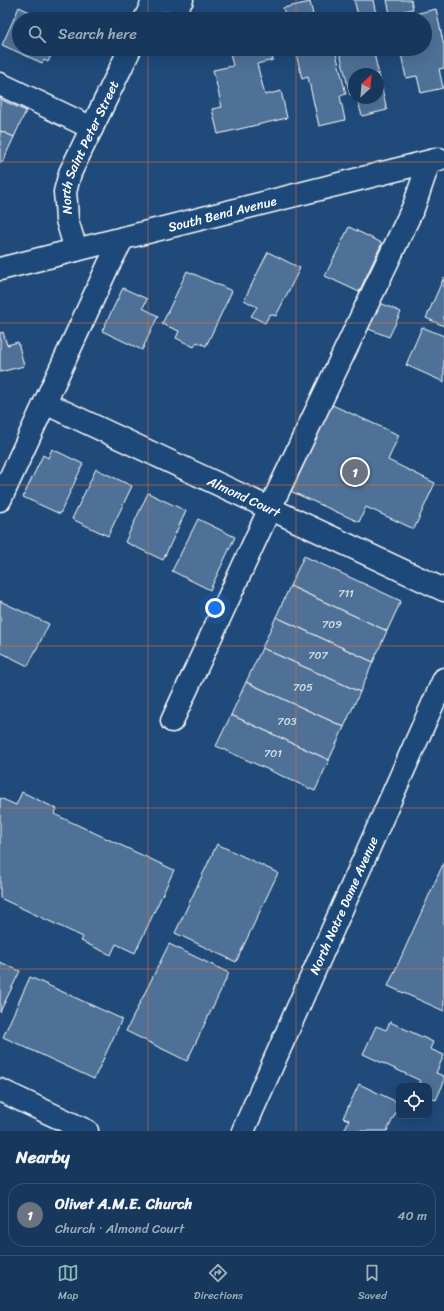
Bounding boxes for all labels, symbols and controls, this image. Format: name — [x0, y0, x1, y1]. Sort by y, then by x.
search box — [12, 12, 432, 56]
text: Search here — [58, 21, 137, 47]
icon: search — [26, 23, 48, 45]
north arrow — [348, 68, 384, 104]
street label: North Saint Peter Street — [54, 76, 125, 215]
street label: South Bend Avenue — [165, 189, 279, 238]
pin: 1 — [342, 457, 368, 487]
street label: Almond Court — [203, 469, 285, 524]
house number: 711 — [338, 584, 354, 603]
your location — [205, 598, 225, 618]
house number: 709 — [322, 615, 342, 634]
house number: 707 — [308, 646, 328, 665]
house number: 705 — [293, 678, 313, 697]
house number: 703 — [277, 712, 297, 731]
house number: 701 — [264, 744, 282, 763]
street label: North Notre Dame Avenue — [303, 832, 384, 978]
map controls — [396, 1083, 432, 1119]
button: locate — [396, 1083, 432, 1119]
text: Nearby — [16, 1142, 70, 1172]
text: Olivet A.M.E. Church — [55, 1191, 192, 1217]
text: 1 — [27, 1204, 33, 1227]
text: 40 m — [397, 1204, 427, 1227]
text: Church · Almond Court — [55, 1217, 184, 1240]
tab: Map — [57, 1262, 79, 1305]
tab: Directions — [194, 1262, 243, 1305]
tab: Saved — [358, 1262, 387, 1305]

